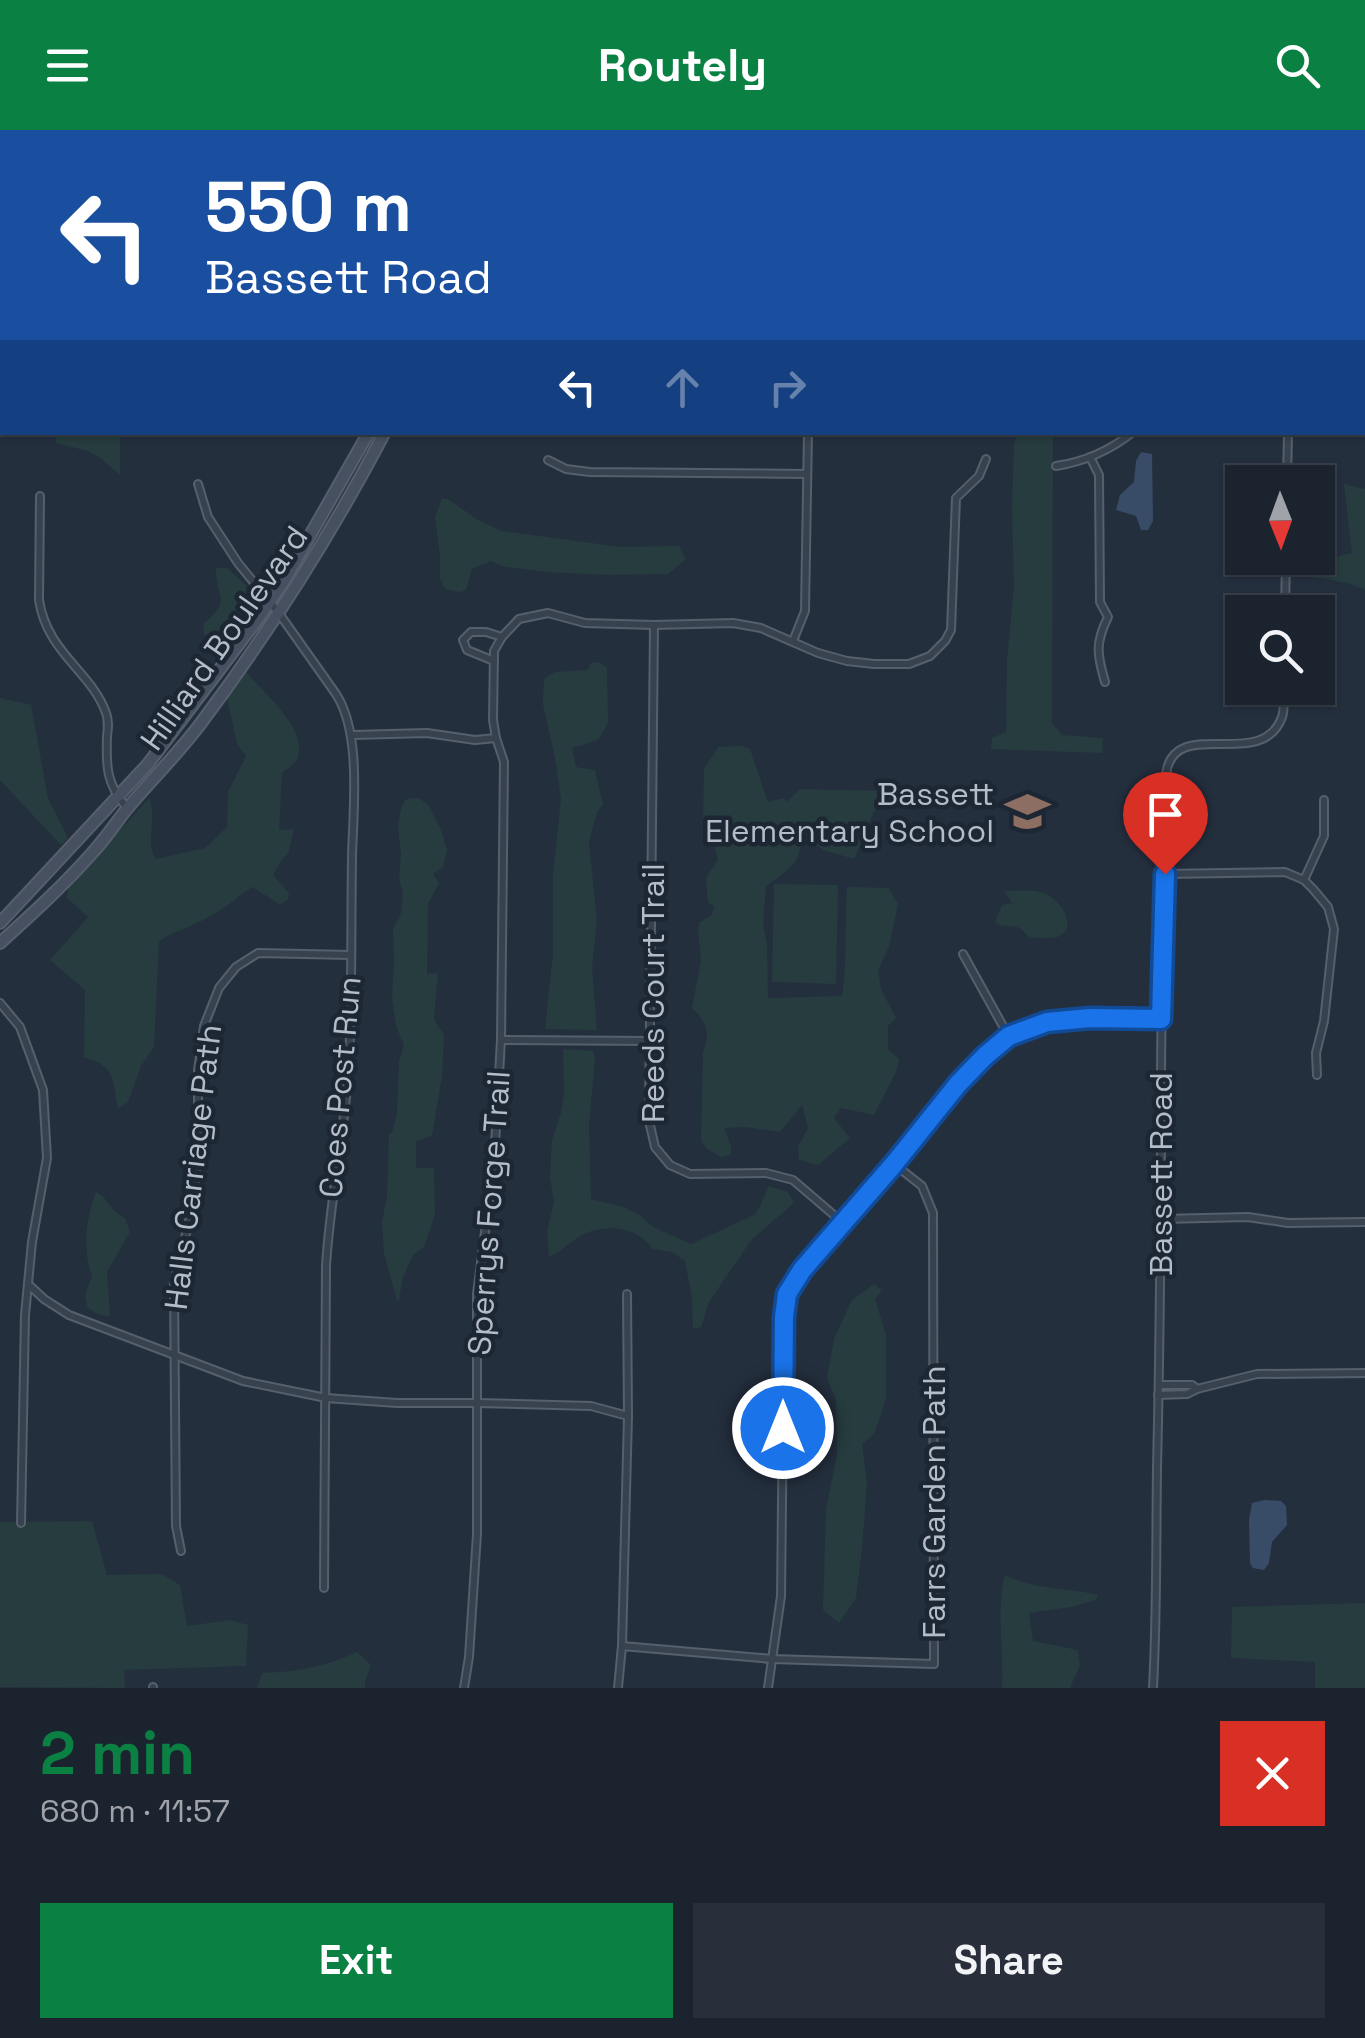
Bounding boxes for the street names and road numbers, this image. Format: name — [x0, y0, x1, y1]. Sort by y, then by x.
street label: Hilliard Boulevard — [132, 518, 316, 758]
street label: Reeds Court Trail — [633, 863, 673, 1123]
street label: Coes Post Run — [310, 975, 370, 1199]
street label: Halls Carriage Path — [156, 1022, 230, 1312]
street label: Sperrys Forge Trail — [459, 1069, 519, 1357]
street label: Bassett Road — [1141, 1072, 1181, 1276]
street label: Farrs Garden Path — [914, 1365, 954, 1639]

